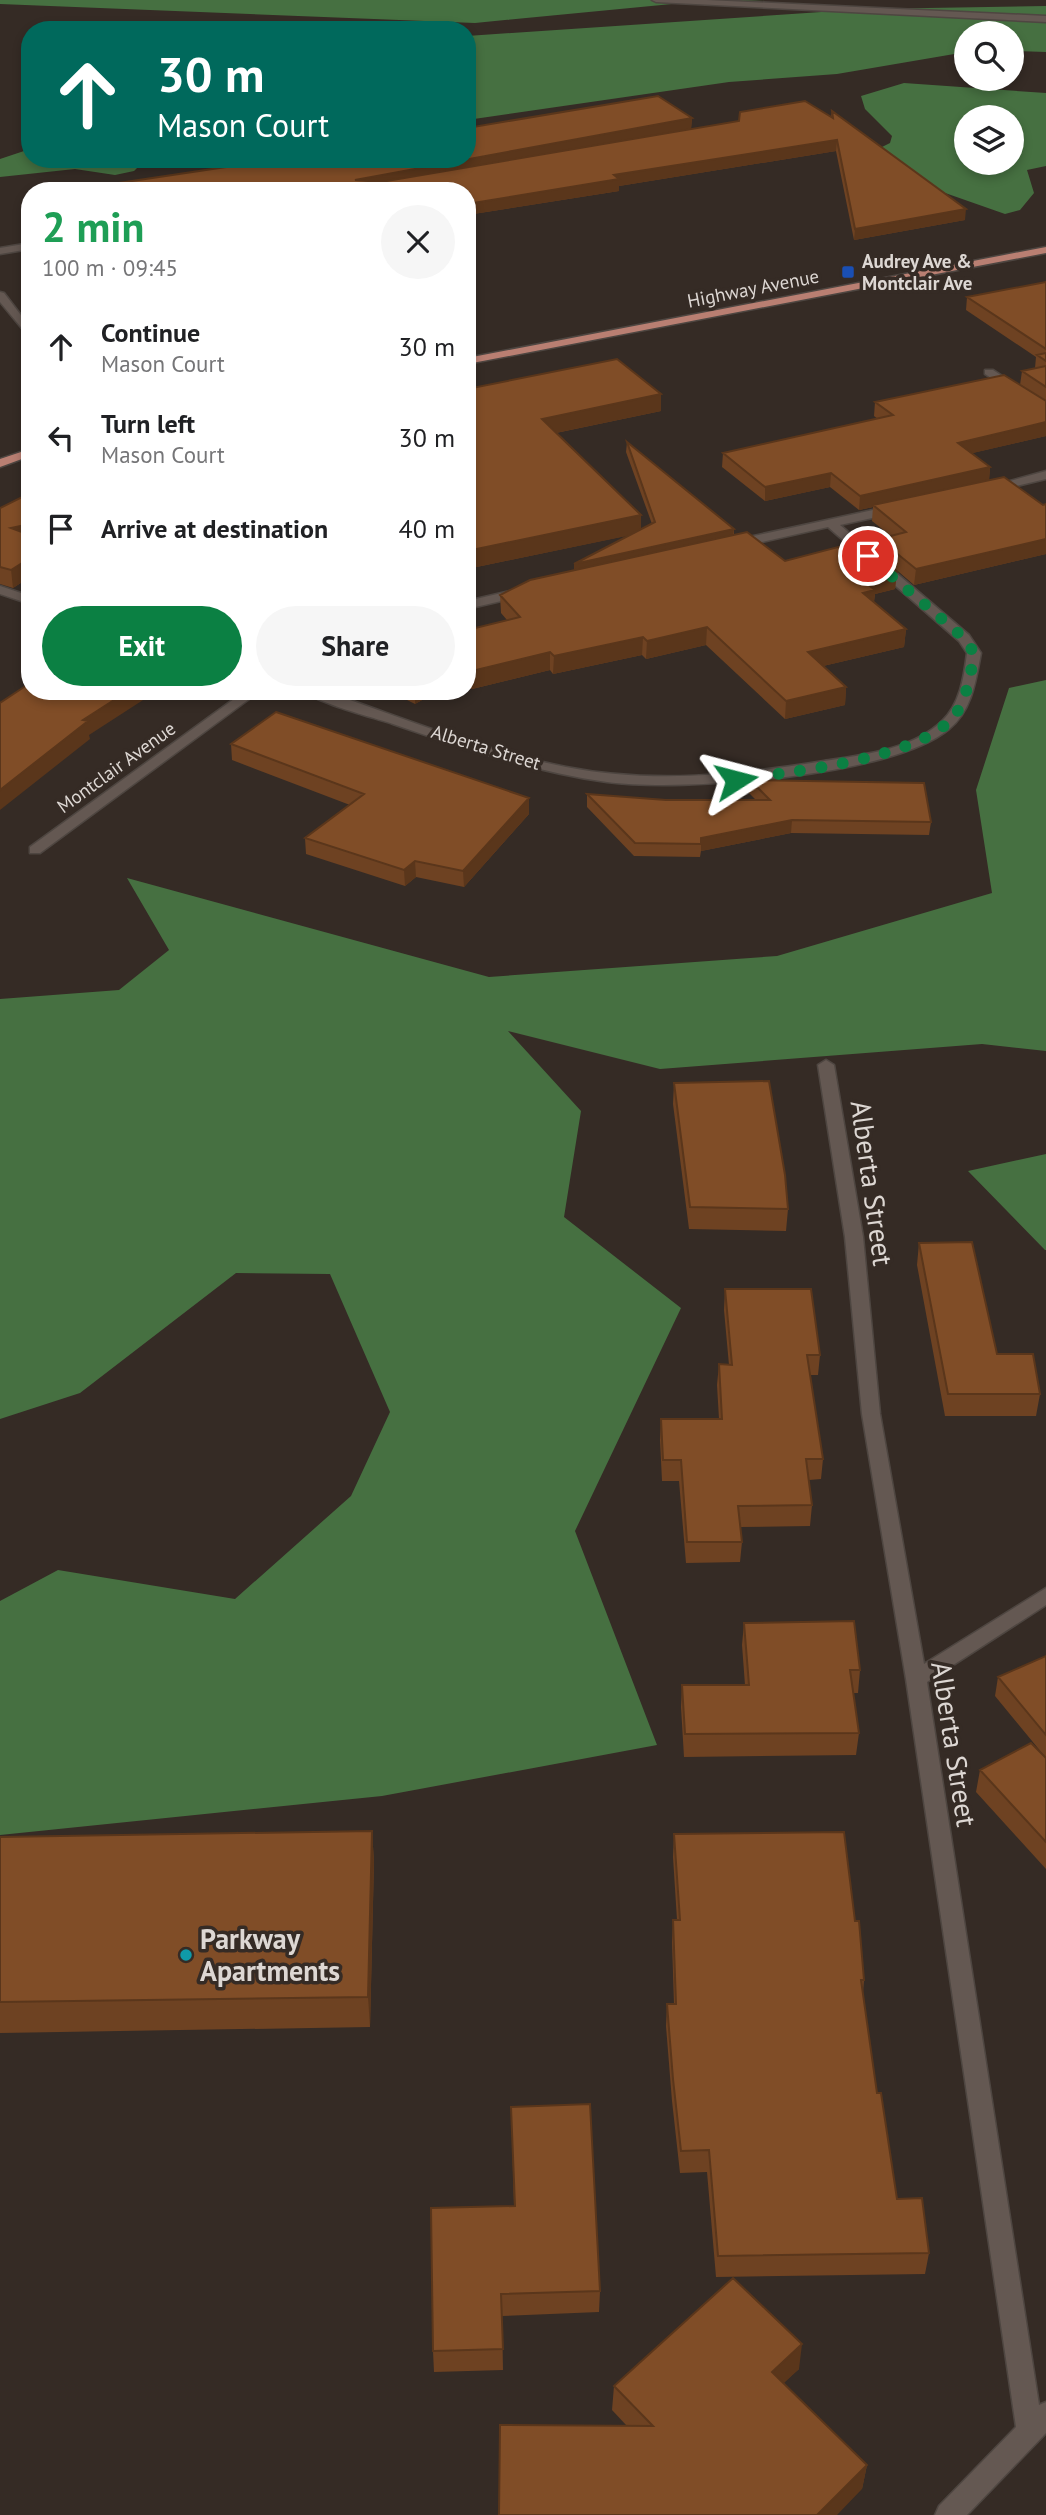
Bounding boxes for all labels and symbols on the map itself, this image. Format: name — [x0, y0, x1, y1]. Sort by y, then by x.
place label: Audrey Ave & Montclair Ave — [862, 249, 972, 295]
street label: Highway Avenue — [685, 263, 821, 313]
marker: Audrey Ave & Montclair Ave — [840, 264, 856, 280]
pin — [838, 526, 898, 586]
street label: Montclair Avenue — [52, 716, 180, 818]
street label: Alberta Street — [428, 719, 544, 775]
position arrow — [699, 743, 773, 817]
street label: Alberta Street — [843, 1098, 902, 1269]
street label: Alberta Street — [923, 1659, 986, 1830]
place label: Parkway Apartments — [200, 1920, 340, 1989]
marker: Parkway Apartments — [178, 1947, 194, 1963]

